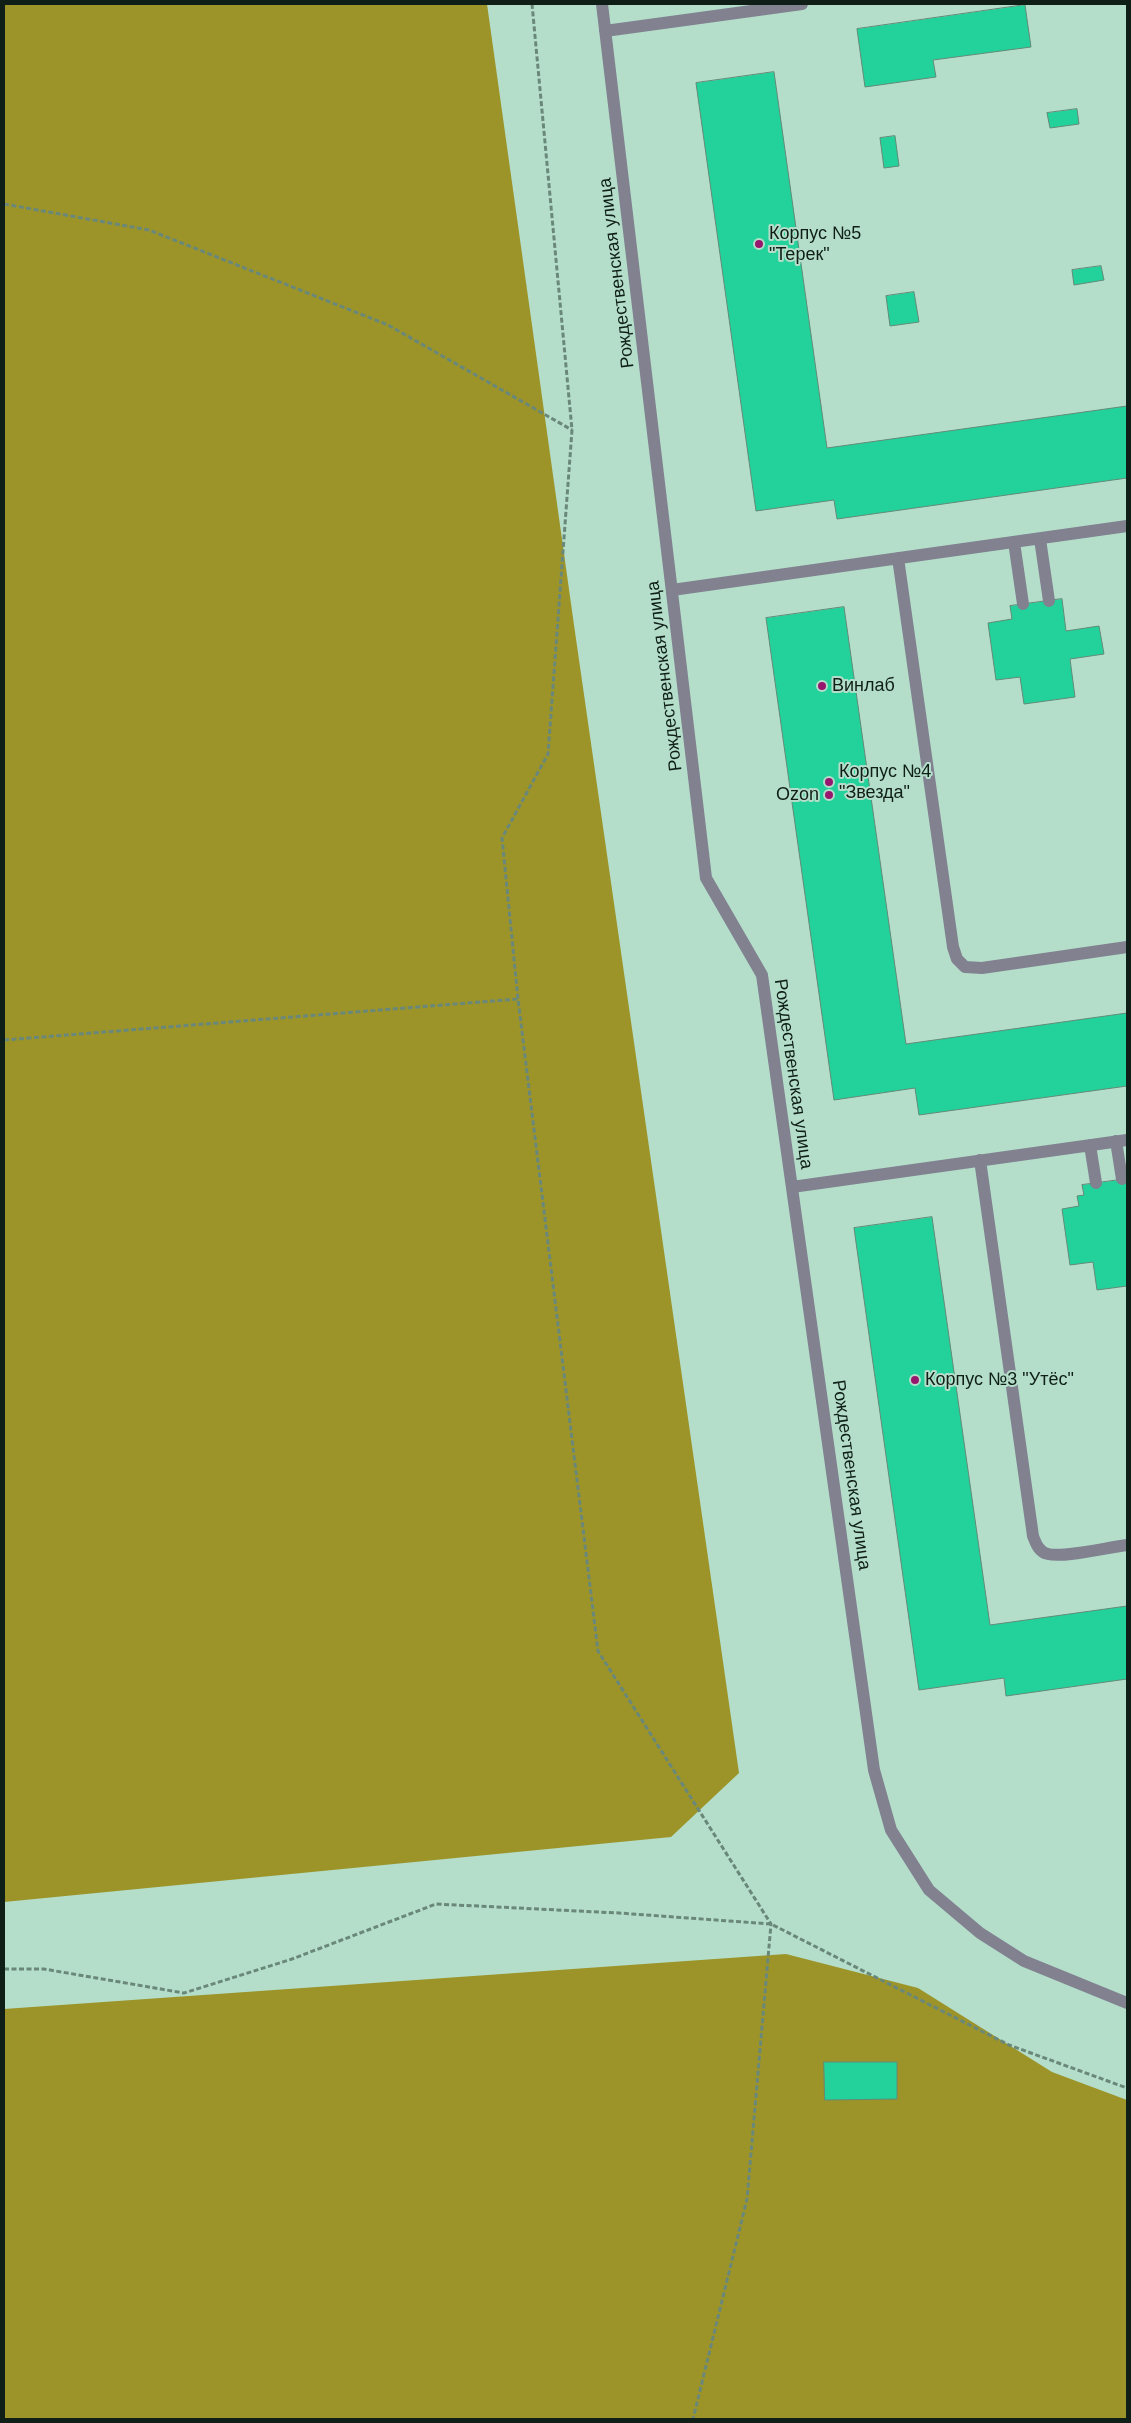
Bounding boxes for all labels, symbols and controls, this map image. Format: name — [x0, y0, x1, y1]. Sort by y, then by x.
street label: Рождественская улица — [595, 177, 639, 369]
place label: Корпус №5 "Терек" — [769, 223, 861, 266]
marker: Корпус №5 "Терек" — [753, 238, 765, 250]
street label: Рождественская улица — [643, 580, 687, 772]
place label: Винлаб — [832, 675, 895, 697]
marker: Винлаб — [816, 680, 828, 692]
place label: Корпус №4 "Звезда" — [839, 761, 931, 804]
marker: Корпус №4 "Звезда" — [823, 776, 835, 788]
place label: Ozon — [776, 784, 819, 806]
marker: Ozon — [823, 789, 835, 801]
street label: Рождественская улица — [769, 978, 817, 1170]
place label: Корпус №3 "Утёс" — [925, 1369, 1074, 1391]
marker: Корпус №3 "Утёс" — [909, 1374, 921, 1386]
street label: Рождественская улица — [827, 1379, 875, 1571]

